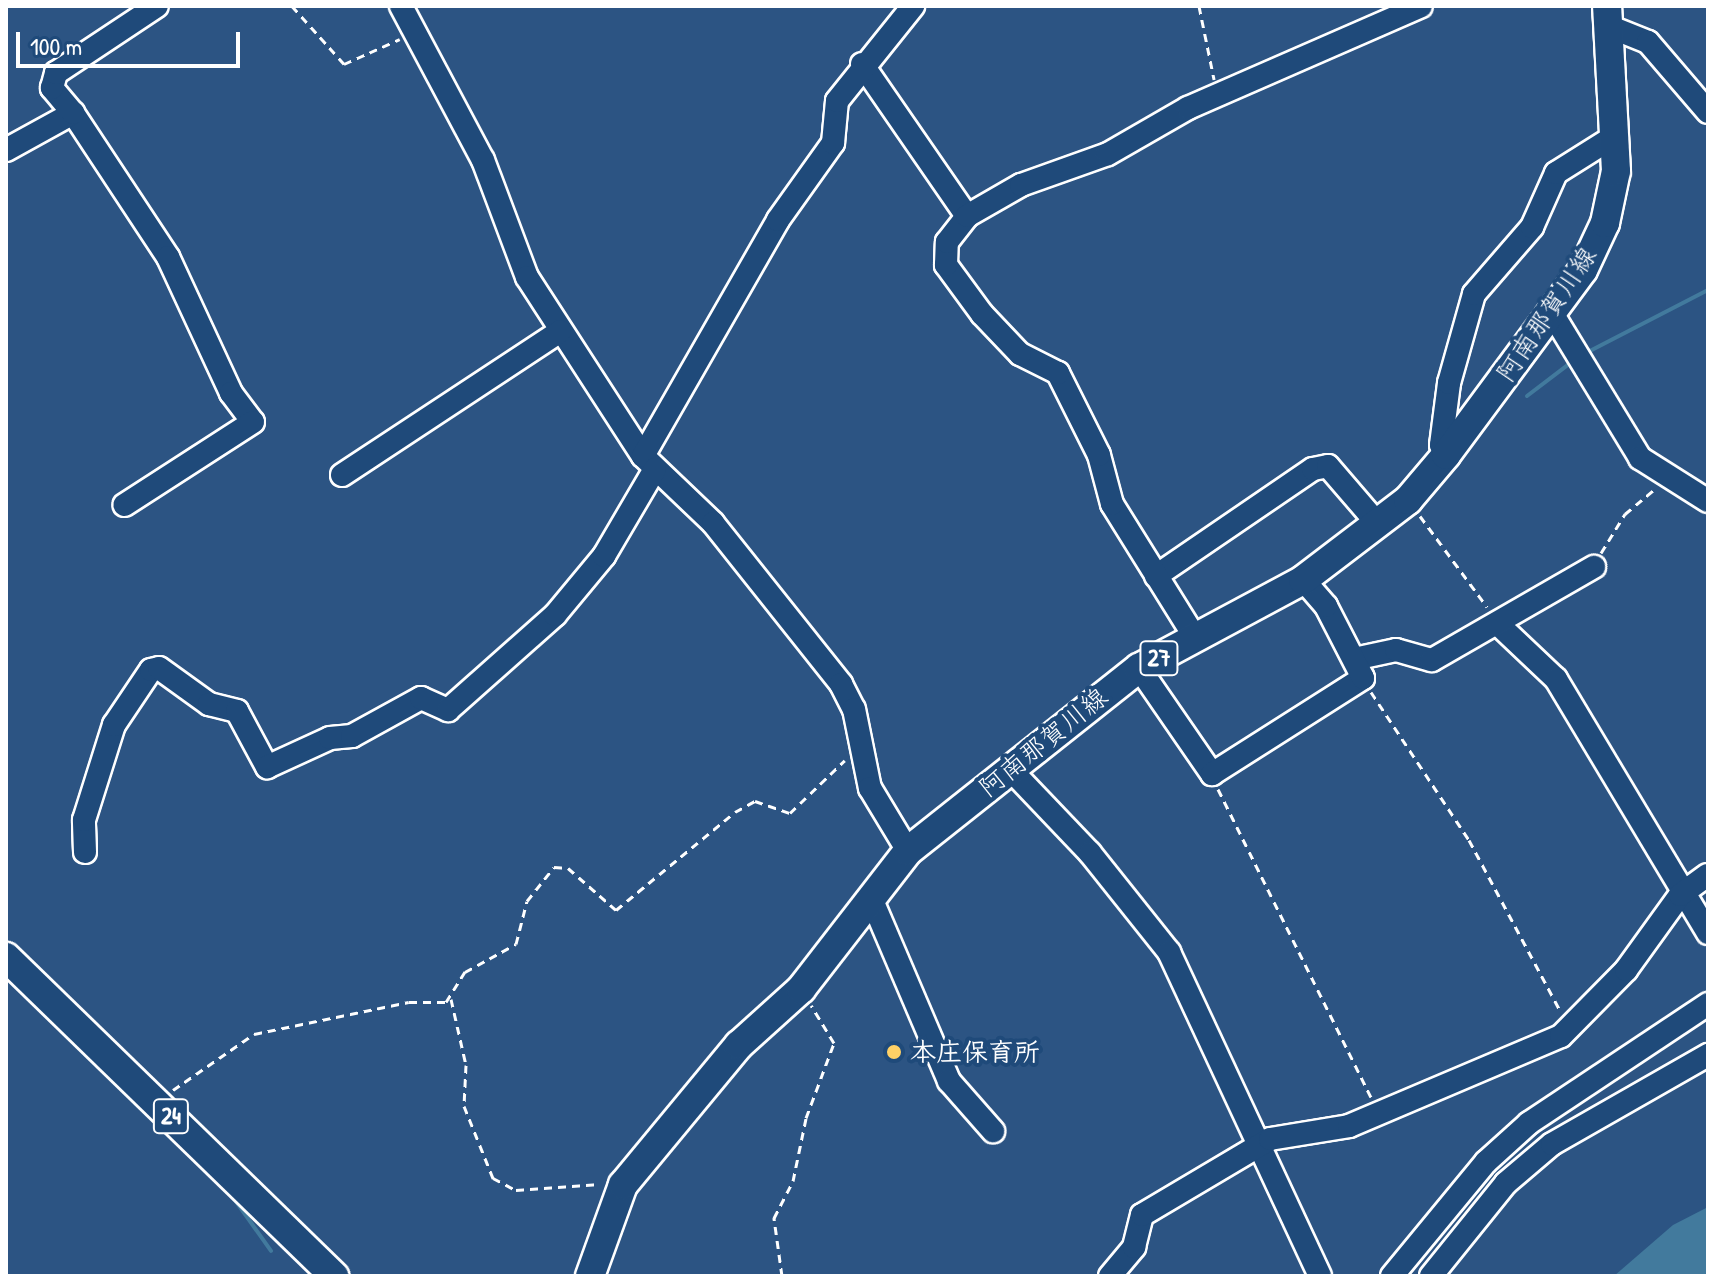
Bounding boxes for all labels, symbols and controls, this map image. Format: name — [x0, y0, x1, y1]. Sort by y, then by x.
scale bar — [20, 16, 244, 66]
text: 100 m — [30, 30, 82, 62]
street label: 阿南那賀川線 — [1489, 241, 1603, 387]
road number: 27 — [1139, 638, 1179, 678]
street label: 阿南那賀川線 — [973, 681, 1113, 803]
place label: 本庄保育所 — [910, 1036, 1040, 1068]
marker: 本庄保育所 — [885, 1043, 903, 1061]
road number: 24 — [151, 1096, 191, 1136]

